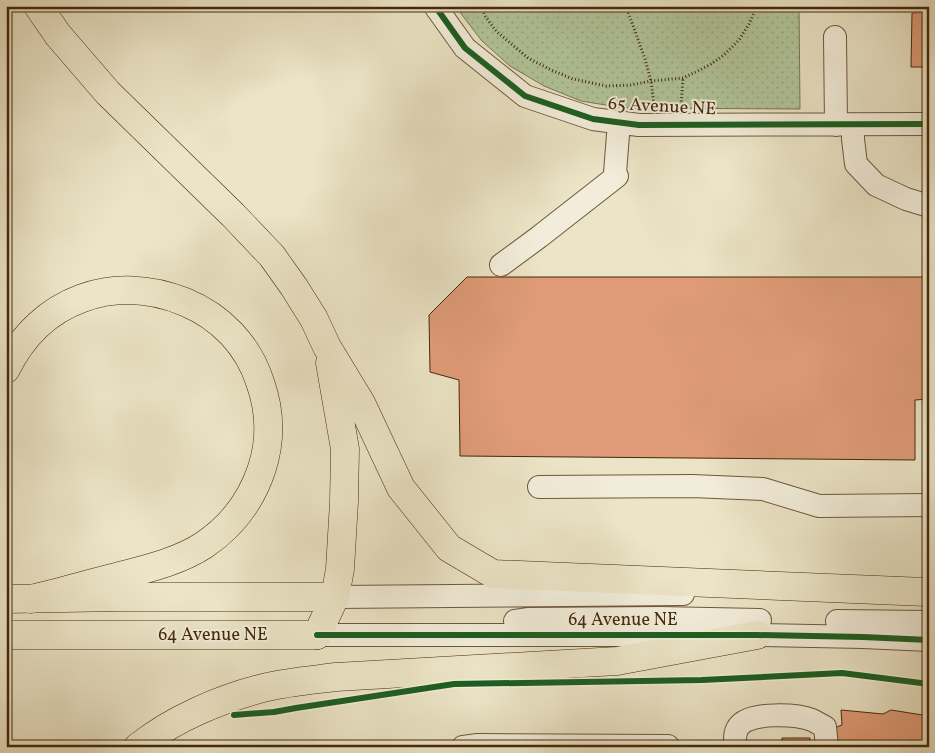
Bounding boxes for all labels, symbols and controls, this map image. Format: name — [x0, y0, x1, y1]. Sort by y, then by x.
street label: 65 Avenue NE — [607, 92, 717, 122]
street label: 64 Avenue NE — [568, 608, 678, 633]
street label: 64 Avenue NE — [158, 623, 268, 648]

